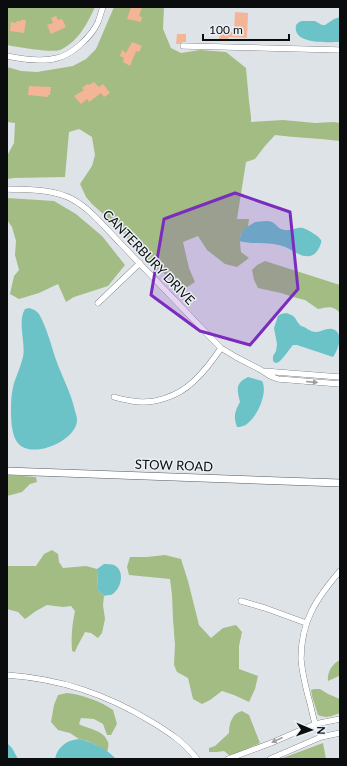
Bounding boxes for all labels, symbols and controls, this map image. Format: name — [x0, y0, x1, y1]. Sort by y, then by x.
scale bar — [203, 16, 289, 42]
text: 100 m — [209, 22, 243, 37]
street label: CANTERBURY DRIVE — [100, 206, 198, 308]
one-way arrow — [306, 379, 318, 386]
street label: STOW ROAD — [135, 456, 213, 474]
north arrow — [291, 710, 331, 750]
text: N — [315, 726, 328, 735]
one-way arrow — [271, 737, 283, 743]

